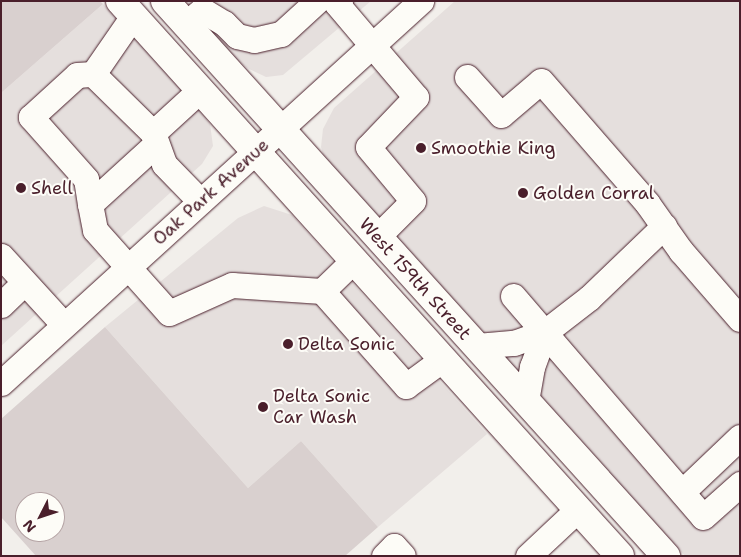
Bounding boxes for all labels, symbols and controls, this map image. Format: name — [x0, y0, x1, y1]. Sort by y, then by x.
street label: Oak Park Avenue — [148, 134, 274, 250]
place label: Smoothie King — [431, 137, 556, 159]
marker: Smoothie King — [415, 142, 427, 154]
place label: Shell — [31, 177, 73, 199]
marker: Shell — [15, 182, 27, 194]
place label: Golden Corral — [533, 182, 654, 204]
marker: Golden Corral — [517, 187, 529, 199]
street label: West 159th Street — [355, 214, 475, 344]
place label: Delta Sonic — [298, 333, 395, 355]
marker: Delta Sonic — [282, 338, 294, 350]
place label: Delta Sonic Car Wash — [273, 386, 370, 428]
marker: Delta Sonic Car Wash — [257, 401, 269, 413]
north arrow — [15, 492, 65, 542]
text: N — [19, 516, 40, 536]

